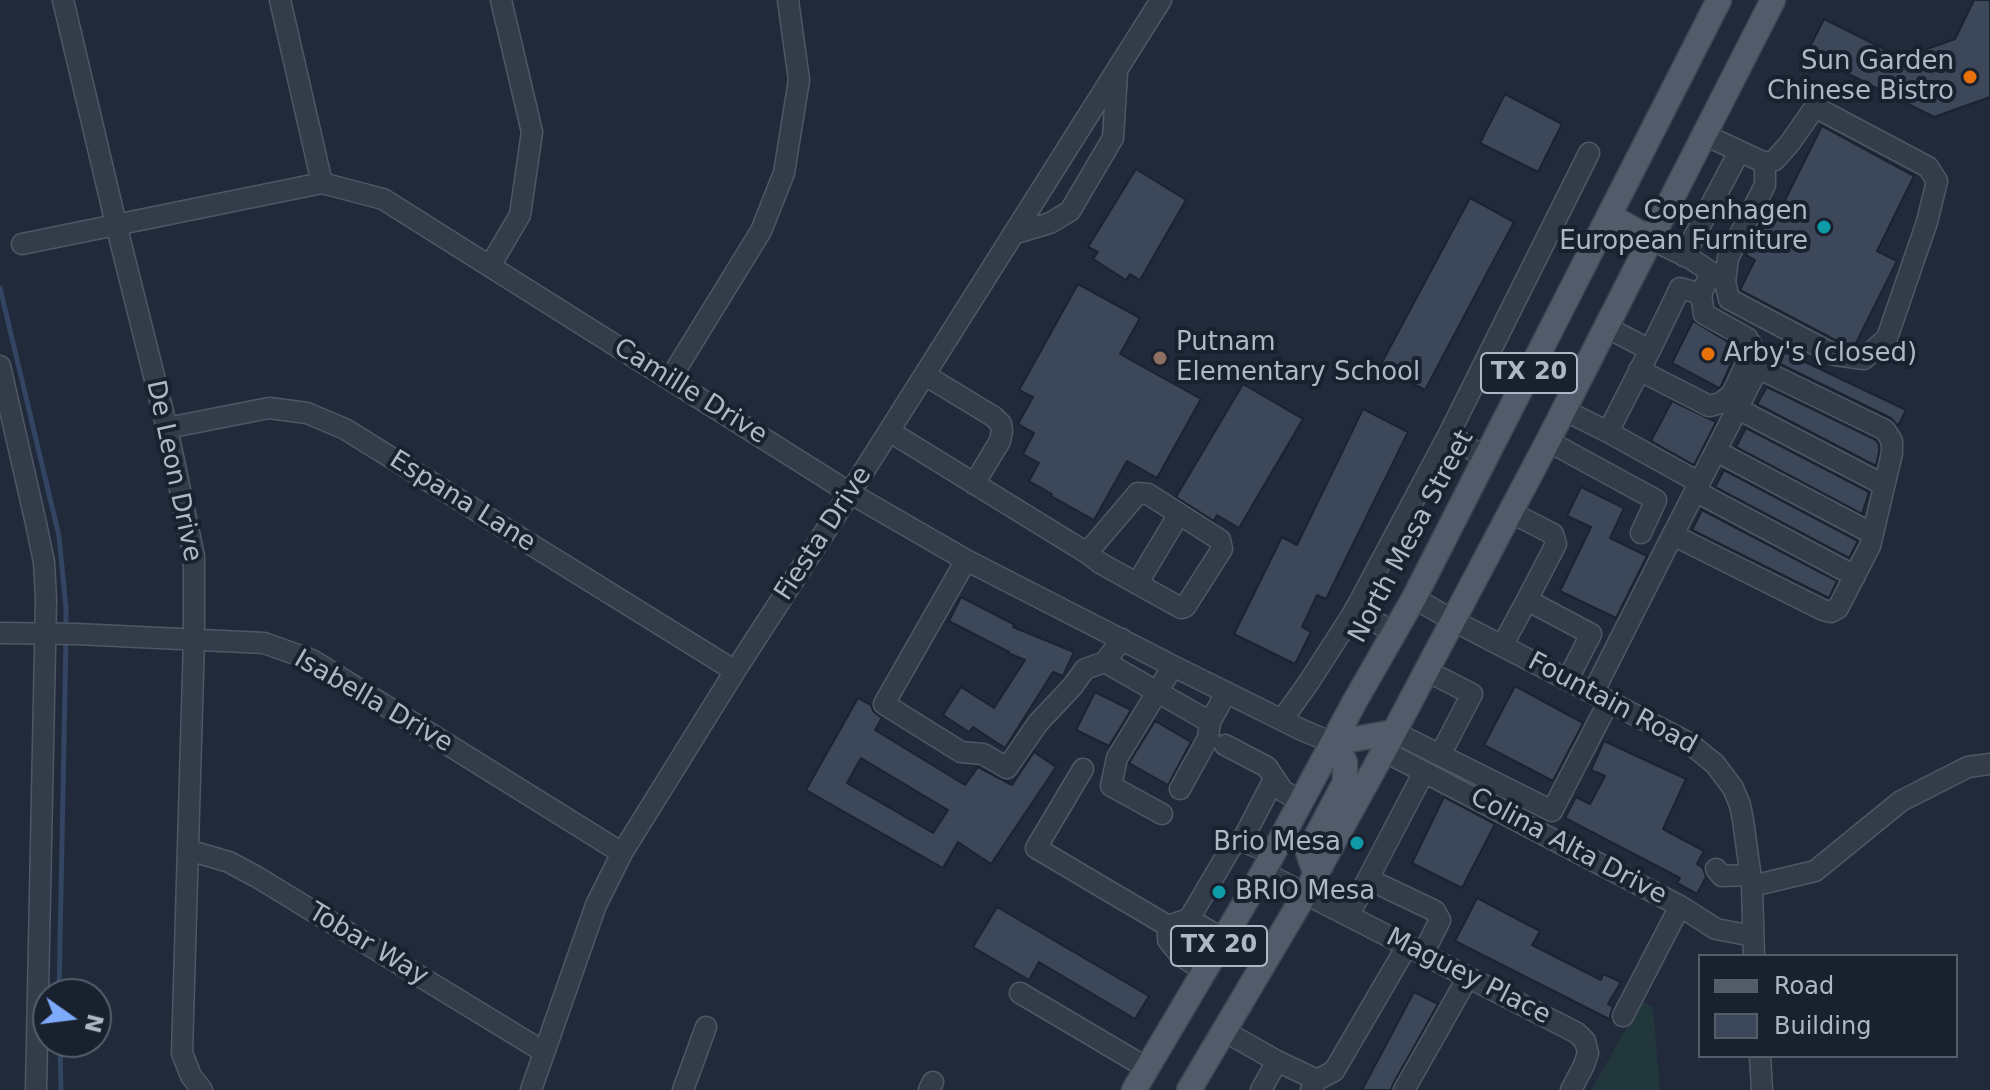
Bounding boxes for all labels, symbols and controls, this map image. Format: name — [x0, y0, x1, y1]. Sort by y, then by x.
place label: Sun Garden Chinese Bistro — [1767, 46, 1954, 108]
marker: Sun Garden Chinese Bistro — [1961, 68, 1979, 86]
place label: Copenhagen European Furniture — [1559, 196, 1808, 258]
marker: Copenhagen European Furniture — [1815, 218, 1833, 236]
place label: Putnam Elementary School — [1176, 327, 1420, 388]
street label: Camille Drive — [608, 332, 772, 452]
place label: Arby's (closed) — [1724, 338, 1917, 370]
marker: Arby's (closed) — [1699, 345, 1717, 363]
marker: Putnam Elementary School — [1151, 349, 1169, 367]
road number: TX 20 — [1481, 353, 1577, 393]
street label: De Leon Drive — [139, 378, 207, 564]
street label: North Mesa Street — [1343, 425, 1481, 649]
street label: Espana Lane — [383, 445, 541, 559]
street label: Fiesta Drive — [769, 461, 879, 607]
street label: Isabella Drive — [288, 644, 458, 760]
street label: Fountain Road — [1522, 647, 1702, 761]
street label: Colina Alta Drive — [1464, 782, 1672, 912]
place label: Brio Mesa — [1213, 827, 1341, 859]
marker: Brio Mesa — [1348, 834, 1366, 852]
place label: BRIO Mesa — [1235, 876, 1375, 908]
marker: BRIO Mesa — [1210, 883, 1228, 901]
street label: Tobar Way — [302, 897, 434, 993]
street label: Maguey Place — [1381, 922, 1555, 1032]
road number: TX 20 — [1171, 926, 1267, 966]
legend — [1698, 954, 1958, 1058]
text: Road — [1774, 972, 1834, 1000]
north arrow — [32, 978, 112, 1058]
text: N — [79, 1011, 108, 1035]
text: Building — [1774, 1012, 1871, 1040]

